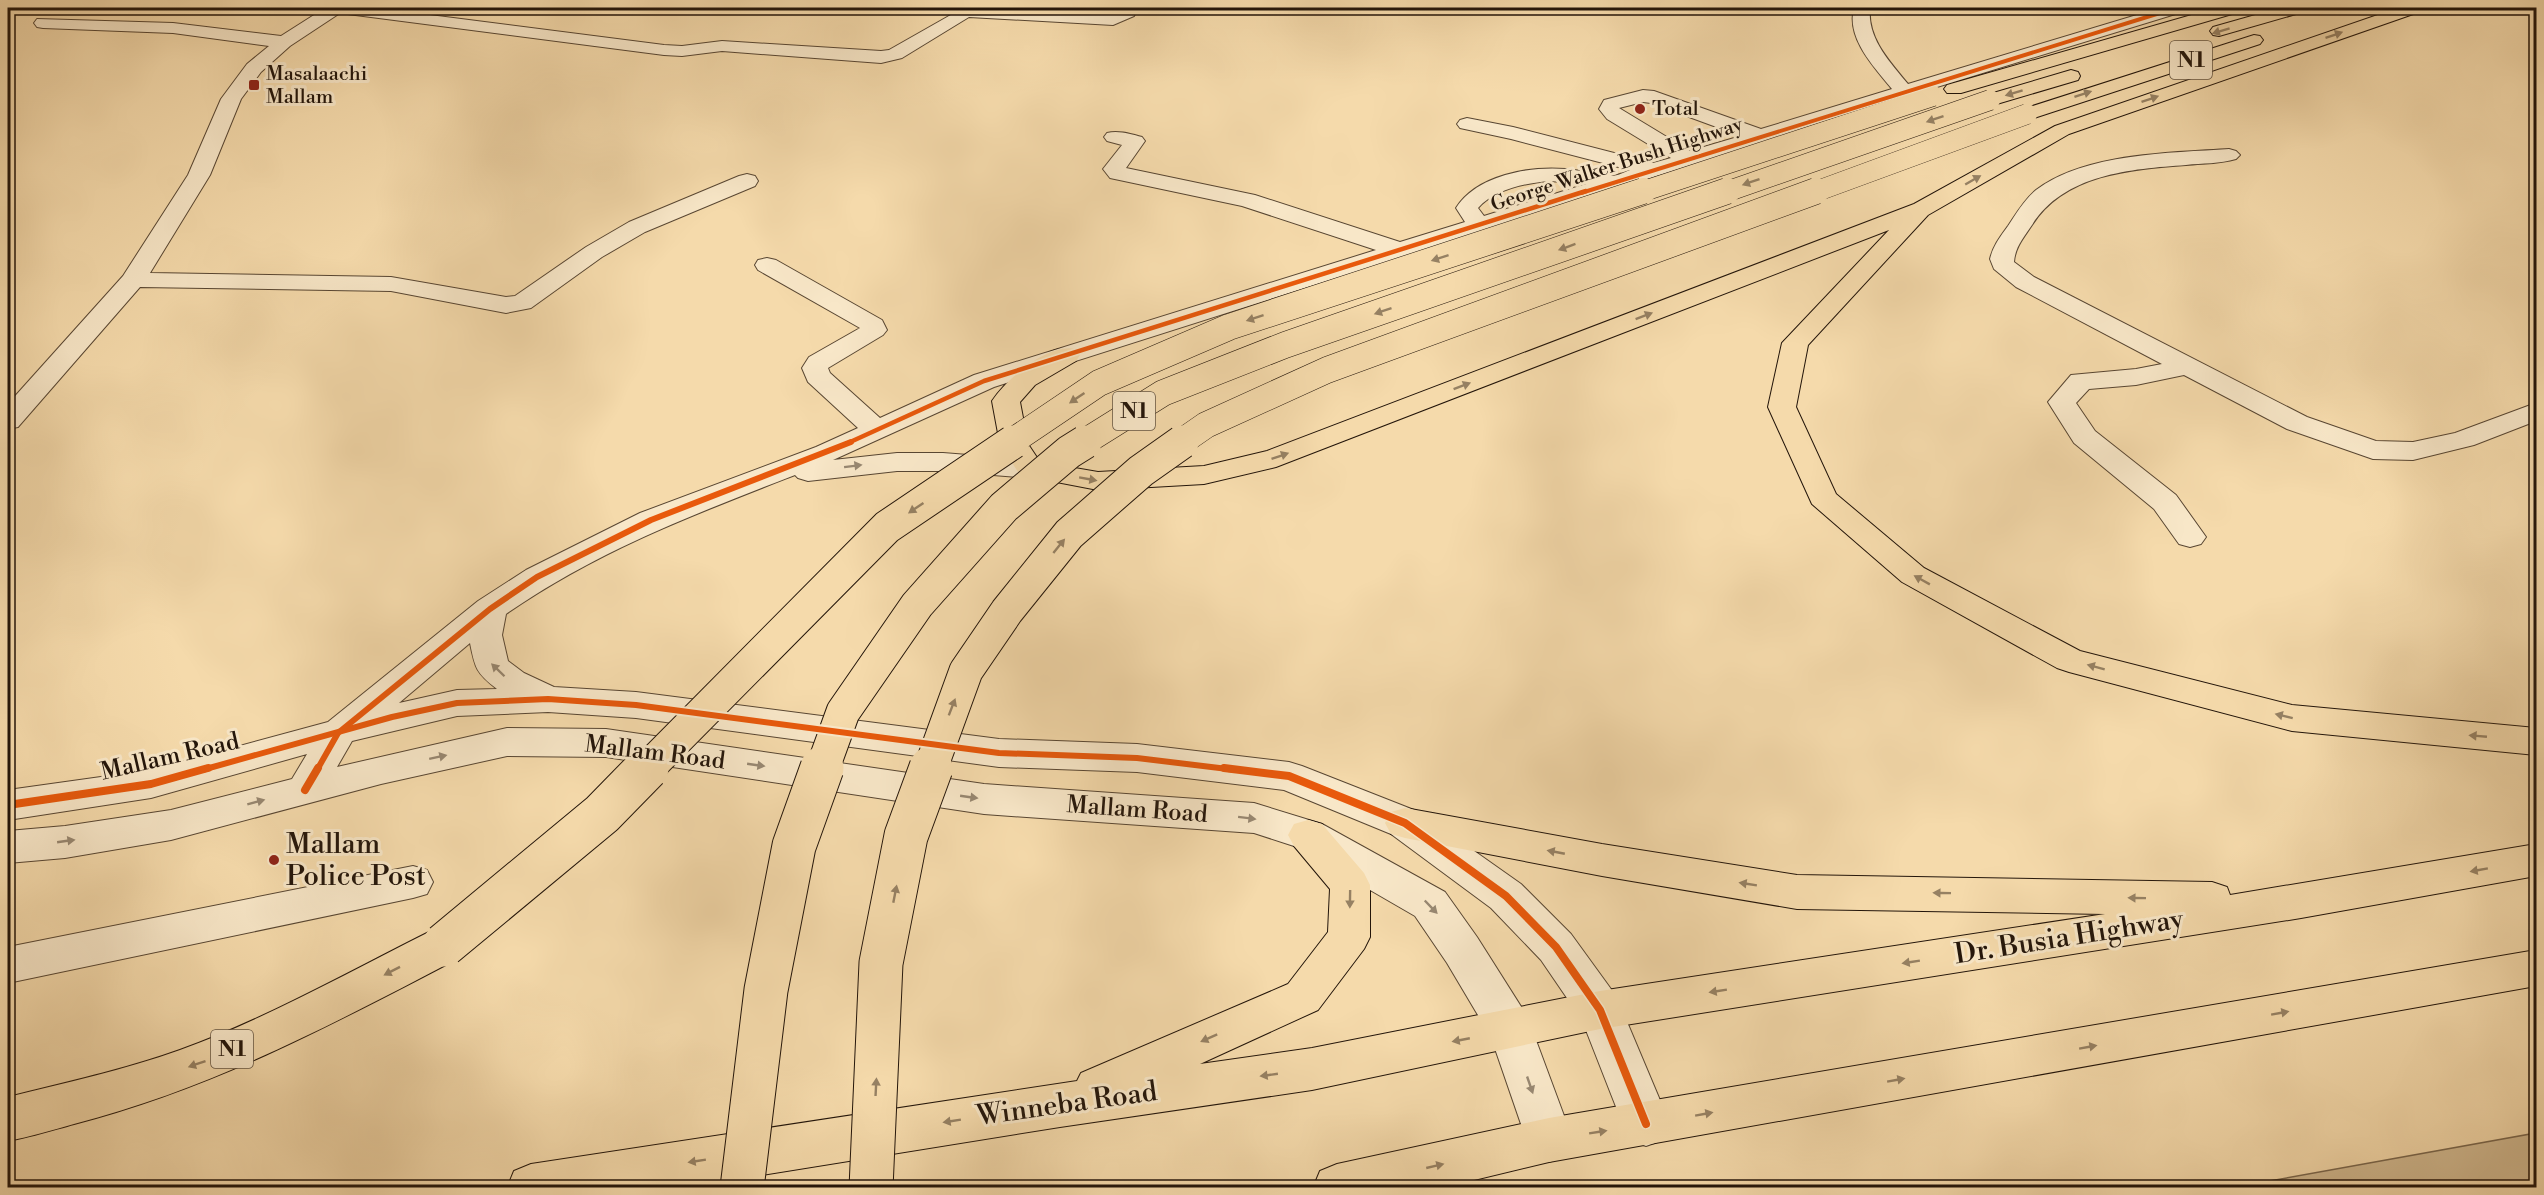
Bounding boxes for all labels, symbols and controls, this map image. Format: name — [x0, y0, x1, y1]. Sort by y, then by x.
one-way arrow — [2212, 27, 2230, 36]
one-way arrow — [2325, 30, 2343, 39]
road number: N1 — [2170, 41, 2212, 79]
place label: Masalaachi Mallam — [266, 62, 368, 110]
marker: Masalaachi Mallam — [247, 78, 261, 92]
one-way arrow — [2005, 89, 2023, 98]
one-way arrow — [2074, 89, 2092, 99]
one-way arrow — [2141, 94, 2159, 104]
place label: Total — [1652, 97, 1699, 122]
marker: Total — [1633, 102, 1647, 116]
street label: George Walker Bush Highway — [1488, 112, 1746, 218]
one-way arrow — [1926, 115, 1944, 124]
one-way arrow — [1965, 175, 1982, 185]
one-way arrow — [1741, 178, 1759, 188]
one-way arrow — [1557, 242, 1575, 252]
one-way arrow — [1431, 253, 1449, 263]
one-way arrow — [1373, 307, 1391, 317]
one-way arrow — [1636, 311, 1654, 321]
one-way arrow — [1245, 314, 1263, 324]
one-way arrow — [1454, 381, 1472, 391]
one-way arrow — [1069, 392, 1085, 403]
road number: N1 — [1113, 392, 1155, 430]
one-way arrow — [1271, 450, 1289, 460]
one-way arrow — [843, 461, 862, 471]
one-way arrow — [1079, 475, 1098, 484]
one-way arrow — [908, 502, 924, 513]
one-way arrow — [1052, 538, 1065, 554]
one-way arrow — [1913, 575, 1930, 585]
one-way arrow — [2087, 661, 2105, 671]
one-way arrow — [491, 663, 505, 677]
one-way arrow — [947, 698, 957, 716]
one-way arrow — [2275, 711, 2294, 721]
street label: Mallam Road — [98, 726, 243, 788]
street label: Mallam Road — [583, 729, 727, 777]
one-way arrow — [2469, 731, 2488, 741]
one-way arrow — [429, 752, 447, 762]
one-way arrow — [746, 761, 765, 770]
street label: Mallam Road — [1065, 790, 1209, 830]
one-way arrow — [960, 793, 979, 802]
one-way arrow — [247, 797, 266, 807]
one-way arrow — [1238, 813, 1257, 822]
place label: Mallam Police Post — [286, 827, 426, 894]
one-way arrow — [56, 837, 75, 846]
one-way arrow — [1546, 847, 1565, 856]
marker: Mallam Police Post — [267, 853, 281, 867]
one-way arrow — [2469, 866, 2488, 875]
one-way arrow — [1738, 879, 1757, 888]
one-way arrow — [891, 884, 900, 903]
one-way arrow — [1933, 889, 1952, 898]
one-way arrow — [1345, 890, 1355, 909]
one-way arrow — [2128, 893, 2147, 903]
one-way arrow — [1423, 900, 1437, 914]
street label: Dr. Busia Highway — [1952, 902, 2187, 972]
one-way arrow — [1901, 957, 1920, 966]
one-way arrow — [383, 966, 400, 976]
one-way arrow — [1708, 987, 1727, 996]
one-way arrow — [2271, 1008, 2290, 1017]
road number: N1 — [211, 1030, 253, 1068]
one-way arrow — [1200, 1034, 1218, 1044]
one-way arrow — [1452, 1036, 1471, 1045]
one-way arrow — [2079, 1042, 2098, 1051]
one-way arrow — [188, 1059, 206, 1069]
one-way arrow — [1260, 1071, 1279, 1080]
street label: Winneba Road — [973, 1074, 1160, 1134]
one-way arrow — [1887, 1075, 1906, 1084]
one-way arrow — [1526, 1076, 1535, 1094]
one-way arrow — [871, 1078, 880, 1097]
one-way arrow — [1695, 1109, 1714, 1118]
one-way arrow — [942, 1117, 961, 1126]
one-way arrow — [1588, 1127, 1607, 1136]
one-way arrow — [687, 1157, 706, 1166]
one-way arrow — [1426, 1160, 1444, 1170]

